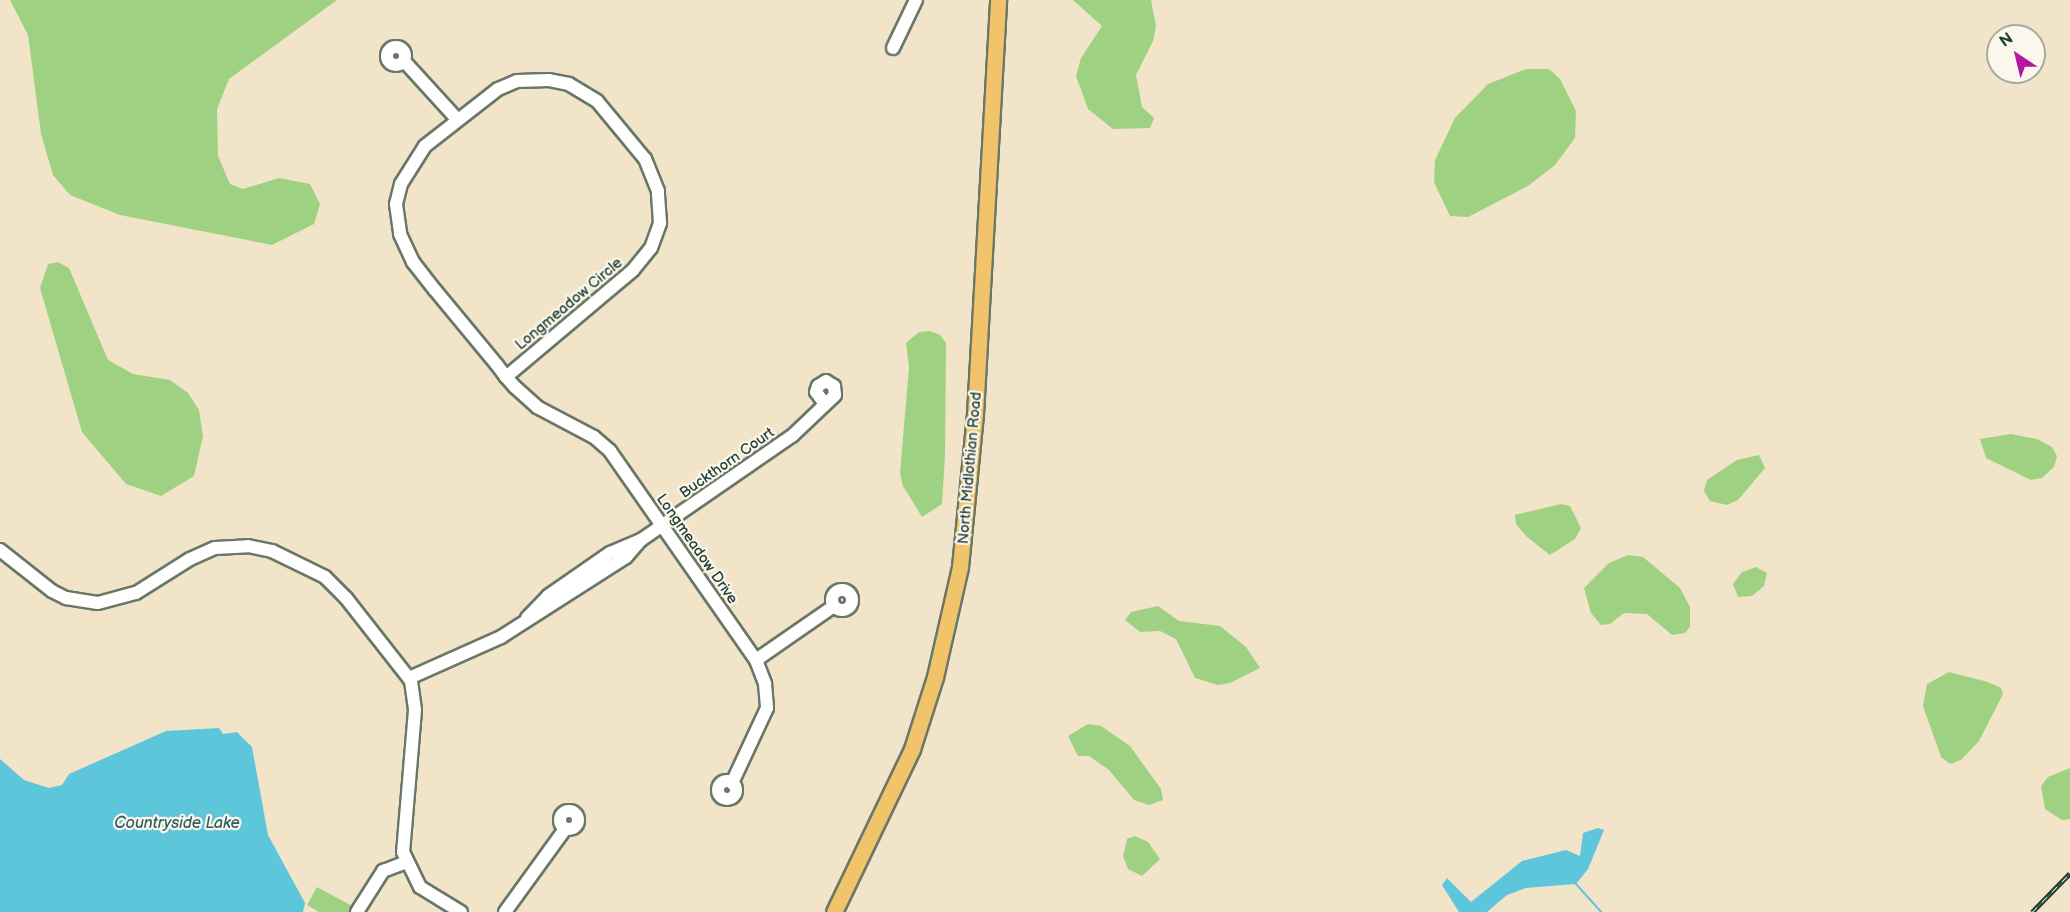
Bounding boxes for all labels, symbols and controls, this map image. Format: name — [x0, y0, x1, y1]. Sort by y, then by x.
north arrow — [1986, 24, 2046, 84]
text: N — [1996, 29, 2017, 52]
street label: Longmeadow Circle — [512, 254, 626, 354]
street label: North Midlothian Road — [954, 391, 986, 545]
street label: Buckthorn Court — [676, 424, 778, 502]
street label: Longmeadow Drive — [652, 491, 742, 607]
water label: Countryside Lake — [114, 814, 240, 834]

